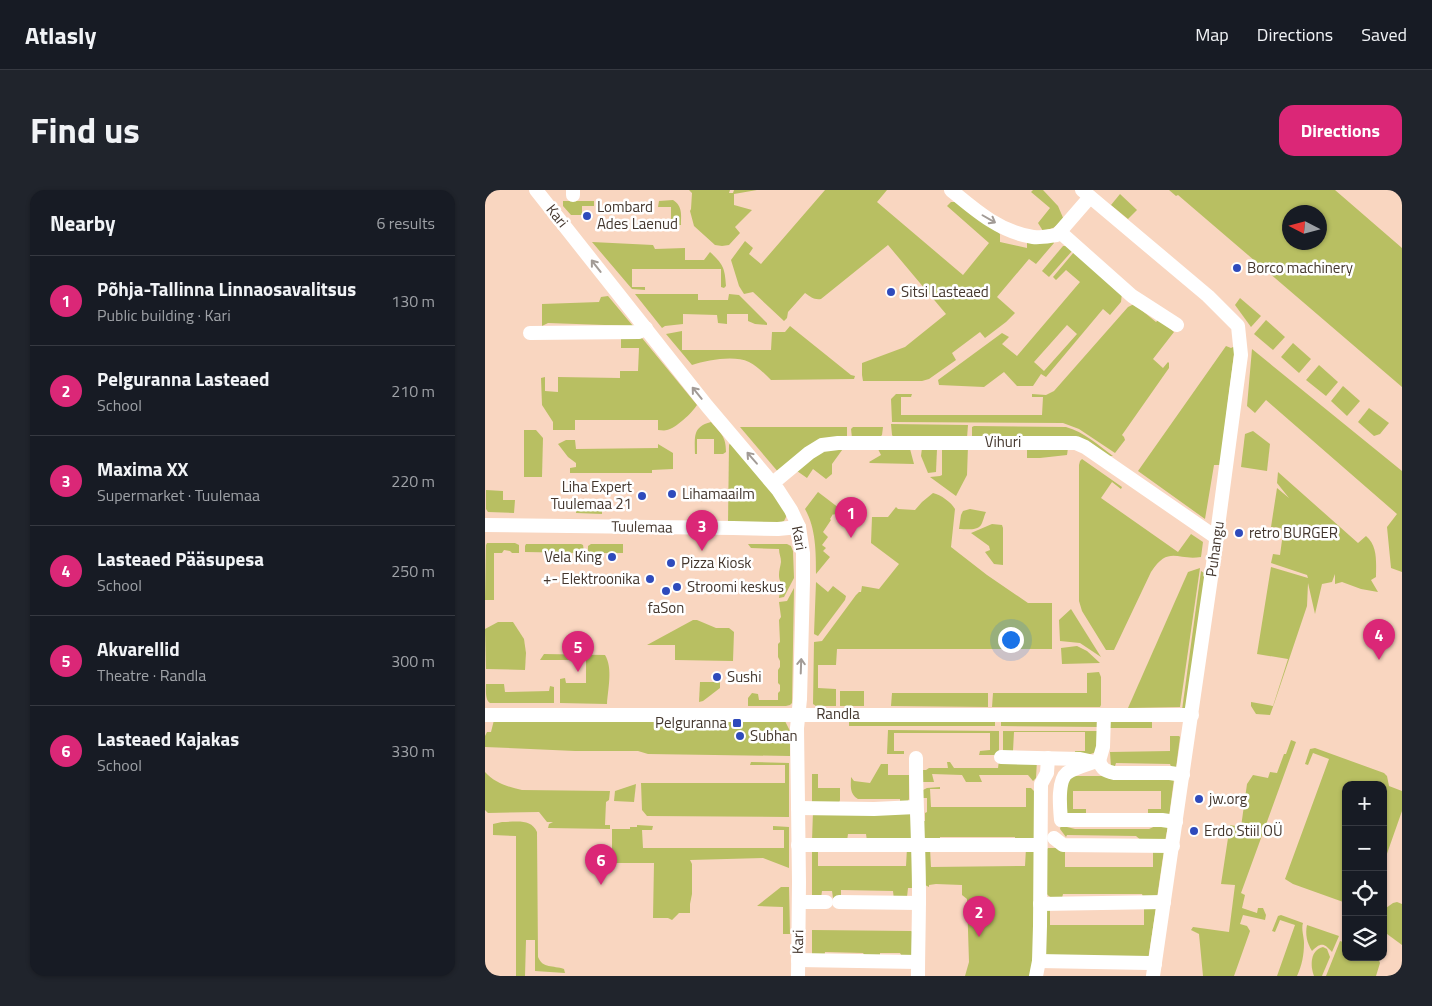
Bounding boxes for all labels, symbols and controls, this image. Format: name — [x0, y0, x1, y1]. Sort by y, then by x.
text: Atlasly — [25, 17, 96, 53]
text: Map — [1195, 21, 1229, 48]
text: Directions — [1257, 21, 1333, 48]
text: Saved — [1361, 21, 1407, 48]
text: Find us — [30, 103, 140, 157]
button: Directions — [1279, 105, 1402, 156]
place label: Lombard Ades Laenud — [597, 195, 678, 235]
street label: Kari — [541, 199, 574, 232]
north arrow — [1282, 205, 1327, 250]
text: Nearby — [50, 207, 115, 239]
marker: Lombard Ades Laenud — [581, 210, 593, 222]
text: 6 results — [376, 211, 435, 235]
one-way arrow — [981, 215, 995, 225]
place label: Borco machinery — [1247, 256, 1353, 279]
one-way arrow — [591, 260, 602, 273]
marker: Borco machinery — [1231, 262, 1243, 274]
text: Põhja-Tallinna Linnaosavalitsus — [97, 274, 356, 303]
place label: Sitsi Lasteaed — [901, 280, 989, 303]
marker: Sitsi Lasteaed — [885, 286, 897, 298]
text: 1 — [62, 289, 70, 313]
text: 130 m — [391, 289, 435, 313]
text: Public building · Kari — [97, 303, 231, 327]
text: Pelguranna Lasteaed — [97, 364, 269, 393]
text: 2 — [62, 379, 70, 403]
text: 210 m — [391, 379, 435, 403]
one-way arrow — [691, 387, 702, 400]
text: School — [97, 393, 142, 417]
street label: Vihuri — [985, 430, 1021, 453]
one-way arrow — [746, 452, 757, 465]
text: Maxima XX — [97, 454, 188, 483]
text: 3 — [62, 469, 70, 493]
text: 220 m — [391, 469, 435, 493]
place label: Liha Expert Tuulemaa 21 — [551, 475, 633, 515]
place label: Lihamaailm — [682, 482, 755, 505]
text: Supermarket · Tuulemaa — [97, 483, 260, 507]
marker: Lihamaailm — [666, 488, 678, 500]
marker: Liha Expert Tuulemaa 21 — [636, 490, 648, 502]
pin: 1 — [835, 497, 867, 538]
pin: 3 — [686, 510, 718, 551]
street label: Tuulemaa — [611, 514, 673, 539]
street label: Puhangu — [1199, 520, 1230, 578]
place label: retro BURGER — [1249, 521, 1338, 544]
street label: Kari — [786, 524, 813, 552]
marker: retro BURGER — [1233, 527, 1245, 539]
text: Lasteaed Pääsupesa — [97, 544, 264, 573]
place label: Vela King — [544, 545, 602, 568]
marker: Vela King — [606, 551, 618, 563]
place label: Pizza Kiosk — [681, 551, 752, 574]
marker: Pizza Kiosk — [665, 557, 677, 569]
text: 4 — [62, 559, 70, 583]
text: 250 m — [391, 559, 435, 583]
place label: +- Elektroonika — [543, 567, 640, 590]
text: School — [97, 573, 142, 597]
marker: +- Elektroonika — [644, 573, 656, 585]
place label: Stroomi keskus — [687, 575, 784, 598]
marker: Stroomi keskus — [671, 581, 683, 593]
marker: faSon — [660, 585, 672, 597]
place label: faSon — [648, 596, 684, 619]
pin: 4 — [1363, 619, 1395, 660]
your location — [998, 627, 1024, 653]
pin: 5 — [562, 631, 594, 672]
text: Akvarellid — [97, 634, 180, 663]
text: 5 — [62, 649, 70, 673]
text: 300 m — [391, 649, 435, 673]
one-way arrow — [796, 658, 806, 674]
text: Theatre · Randla — [97, 663, 206, 687]
place label: Sushi — [727, 665, 761, 688]
marker: Sushi — [711, 671, 723, 683]
street label: Randla — [816, 702, 860, 725]
place label: Pelguranna — [655, 711, 727, 734]
marker: Pelguranna — [731, 717, 743, 729]
text: Lasteaed Kajakas — [97, 724, 239, 753]
place label: Subhan — [750, 724, 798, 747]
marker: Subhan — [734, 730, 746, 742]
text: 6 — [62, 739, 70, 763]
text: 330 m — [391, 739, 435, 763]
text: School — [97, 753, 142, 777]
map controls — [1342, 781, 1387, 961]
button: + — [1342, 781, 1387, 826]
place label: jw.org — [1208, 787, 1248, 810]
marker: jw.org — [1193, 793, 1205, 805]
place label: Erdo Stiil OÜ — [1204, 819, 1283, 842]
marker: Erdo Stiil OÜ — [1188, 825, 1200, 837]
button: − — [1342, 826, 1387, 871]
pin: 6 — [585, 844, 617, 885]
button: locate — [1342, 871, 1387, 916]
pin: 2 — [963, 896, 995, 937]
button: layers — [1342, 916, 1387, 961]
street label: Kari — [786, 930, 809, 954]

